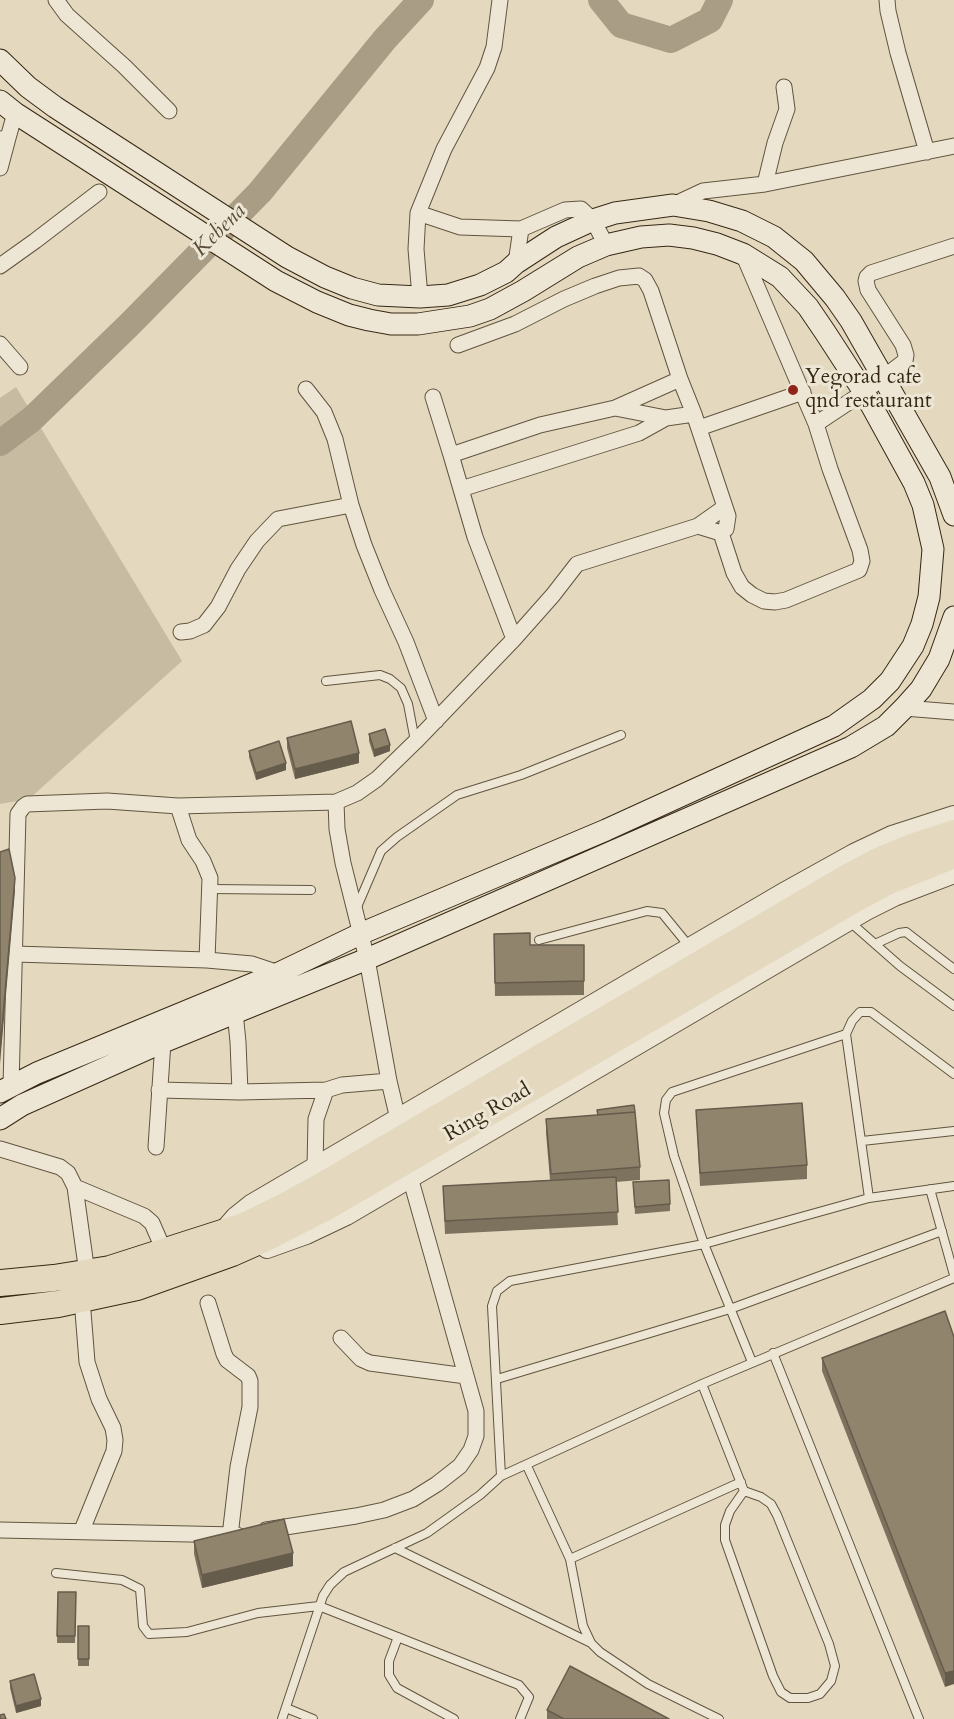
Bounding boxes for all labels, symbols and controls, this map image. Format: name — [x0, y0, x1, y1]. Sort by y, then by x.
water label: Kebena — [188, 199, 252, 263]
place label: Yegorad cafe qnd restaurant — [805, 365, 932, 415]
marker: Yegorad cafe qnd restaurant — [786, 383, 800, 397]
street label: Ring Road — [440, 1078, 536, 1148]

